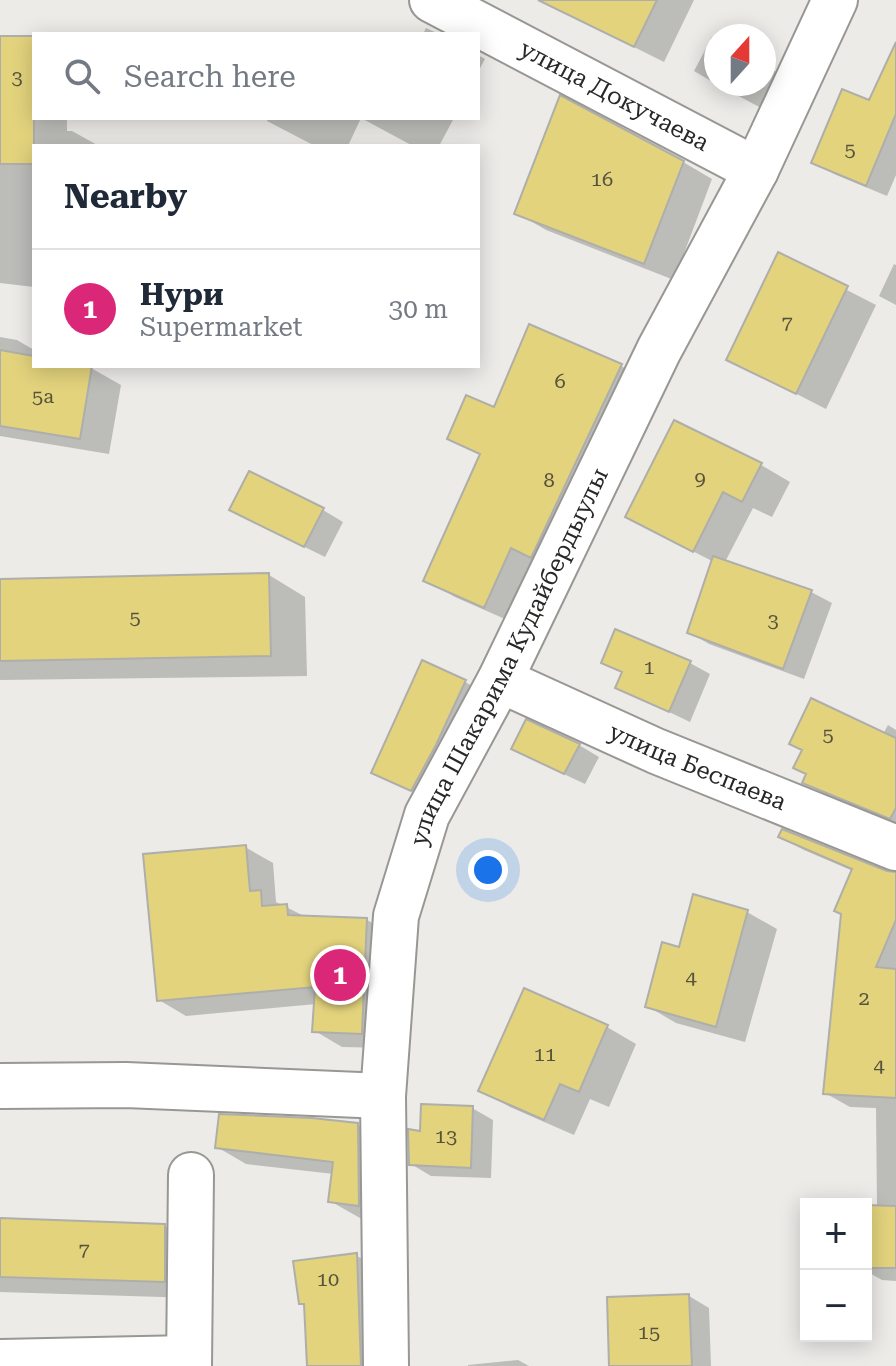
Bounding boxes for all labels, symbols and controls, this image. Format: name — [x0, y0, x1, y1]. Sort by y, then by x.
north arrow — [704, 24, 776, 96]
search box — [32, 32, 480, 120]
street label: улица Докучаева — [515, 35, 714, 157]
icon: search — [60, 54, 104, 98]
text: Search here — [124, 59, 296, 94]
house number: 3 — [11, 65, 23, 89]
house number: 5 — [844, 137, 856, 161]
house number: 16 — [591, 167, 613, 191]
text: Nearby — [64, 176, 187, 216]
text: Нури — [140, 277, 224, 312]
text: 1 — [83, 294, 97, 324]
text: 30 m — [389, 294, 448, 324]
house number: 7 — [781, 311, 793, 335]
text: Supermarket — [140, 312, 303, 342]
house number: 6 — [554, 369, 566, 393]
house number: 5а — [32, 384, 54, 408]
street label: улица Шакарима Кудайбердыулы — [404, 463, 614, 849]
house number: 9 — [694, 466, 706, 490]
house number: 8 — [543, 468, 555, 492]
house number: 5 — [129, 605, 141, 629]
house number: 3 — [767, 608, 779, 632]
house number: 1 — [643, 655, 655, 679]
street label: улица Беспаева — [605, 718, 790, 816]
house number: 5 — [822, 722, 834, 746]
your location — [468, 850, 508, 890]
pin: 1 — [314, 945, 366, 1005]
house number: 4 — [685, 965, 697, 989]
house number: 2 — [858, 986, 870, 1010]
house number: 11 — [534, 1042, 556, 1066]
house number: 4 — [873, 1053, 885, 1077]
house number: 13 — [435, 1124, 457, 1148]
map controls — [800, 1198, 872, 1342]
button: + — [800, 1198, 872, 1270]
house number: 7 — [78, 1238, 90, 1262]
house number: 10 — [317, 1267, 339, 1291]
button: − — [800, 1270, 872, 1342]
house number: 15 — [638, 1320, 660, 1344]

